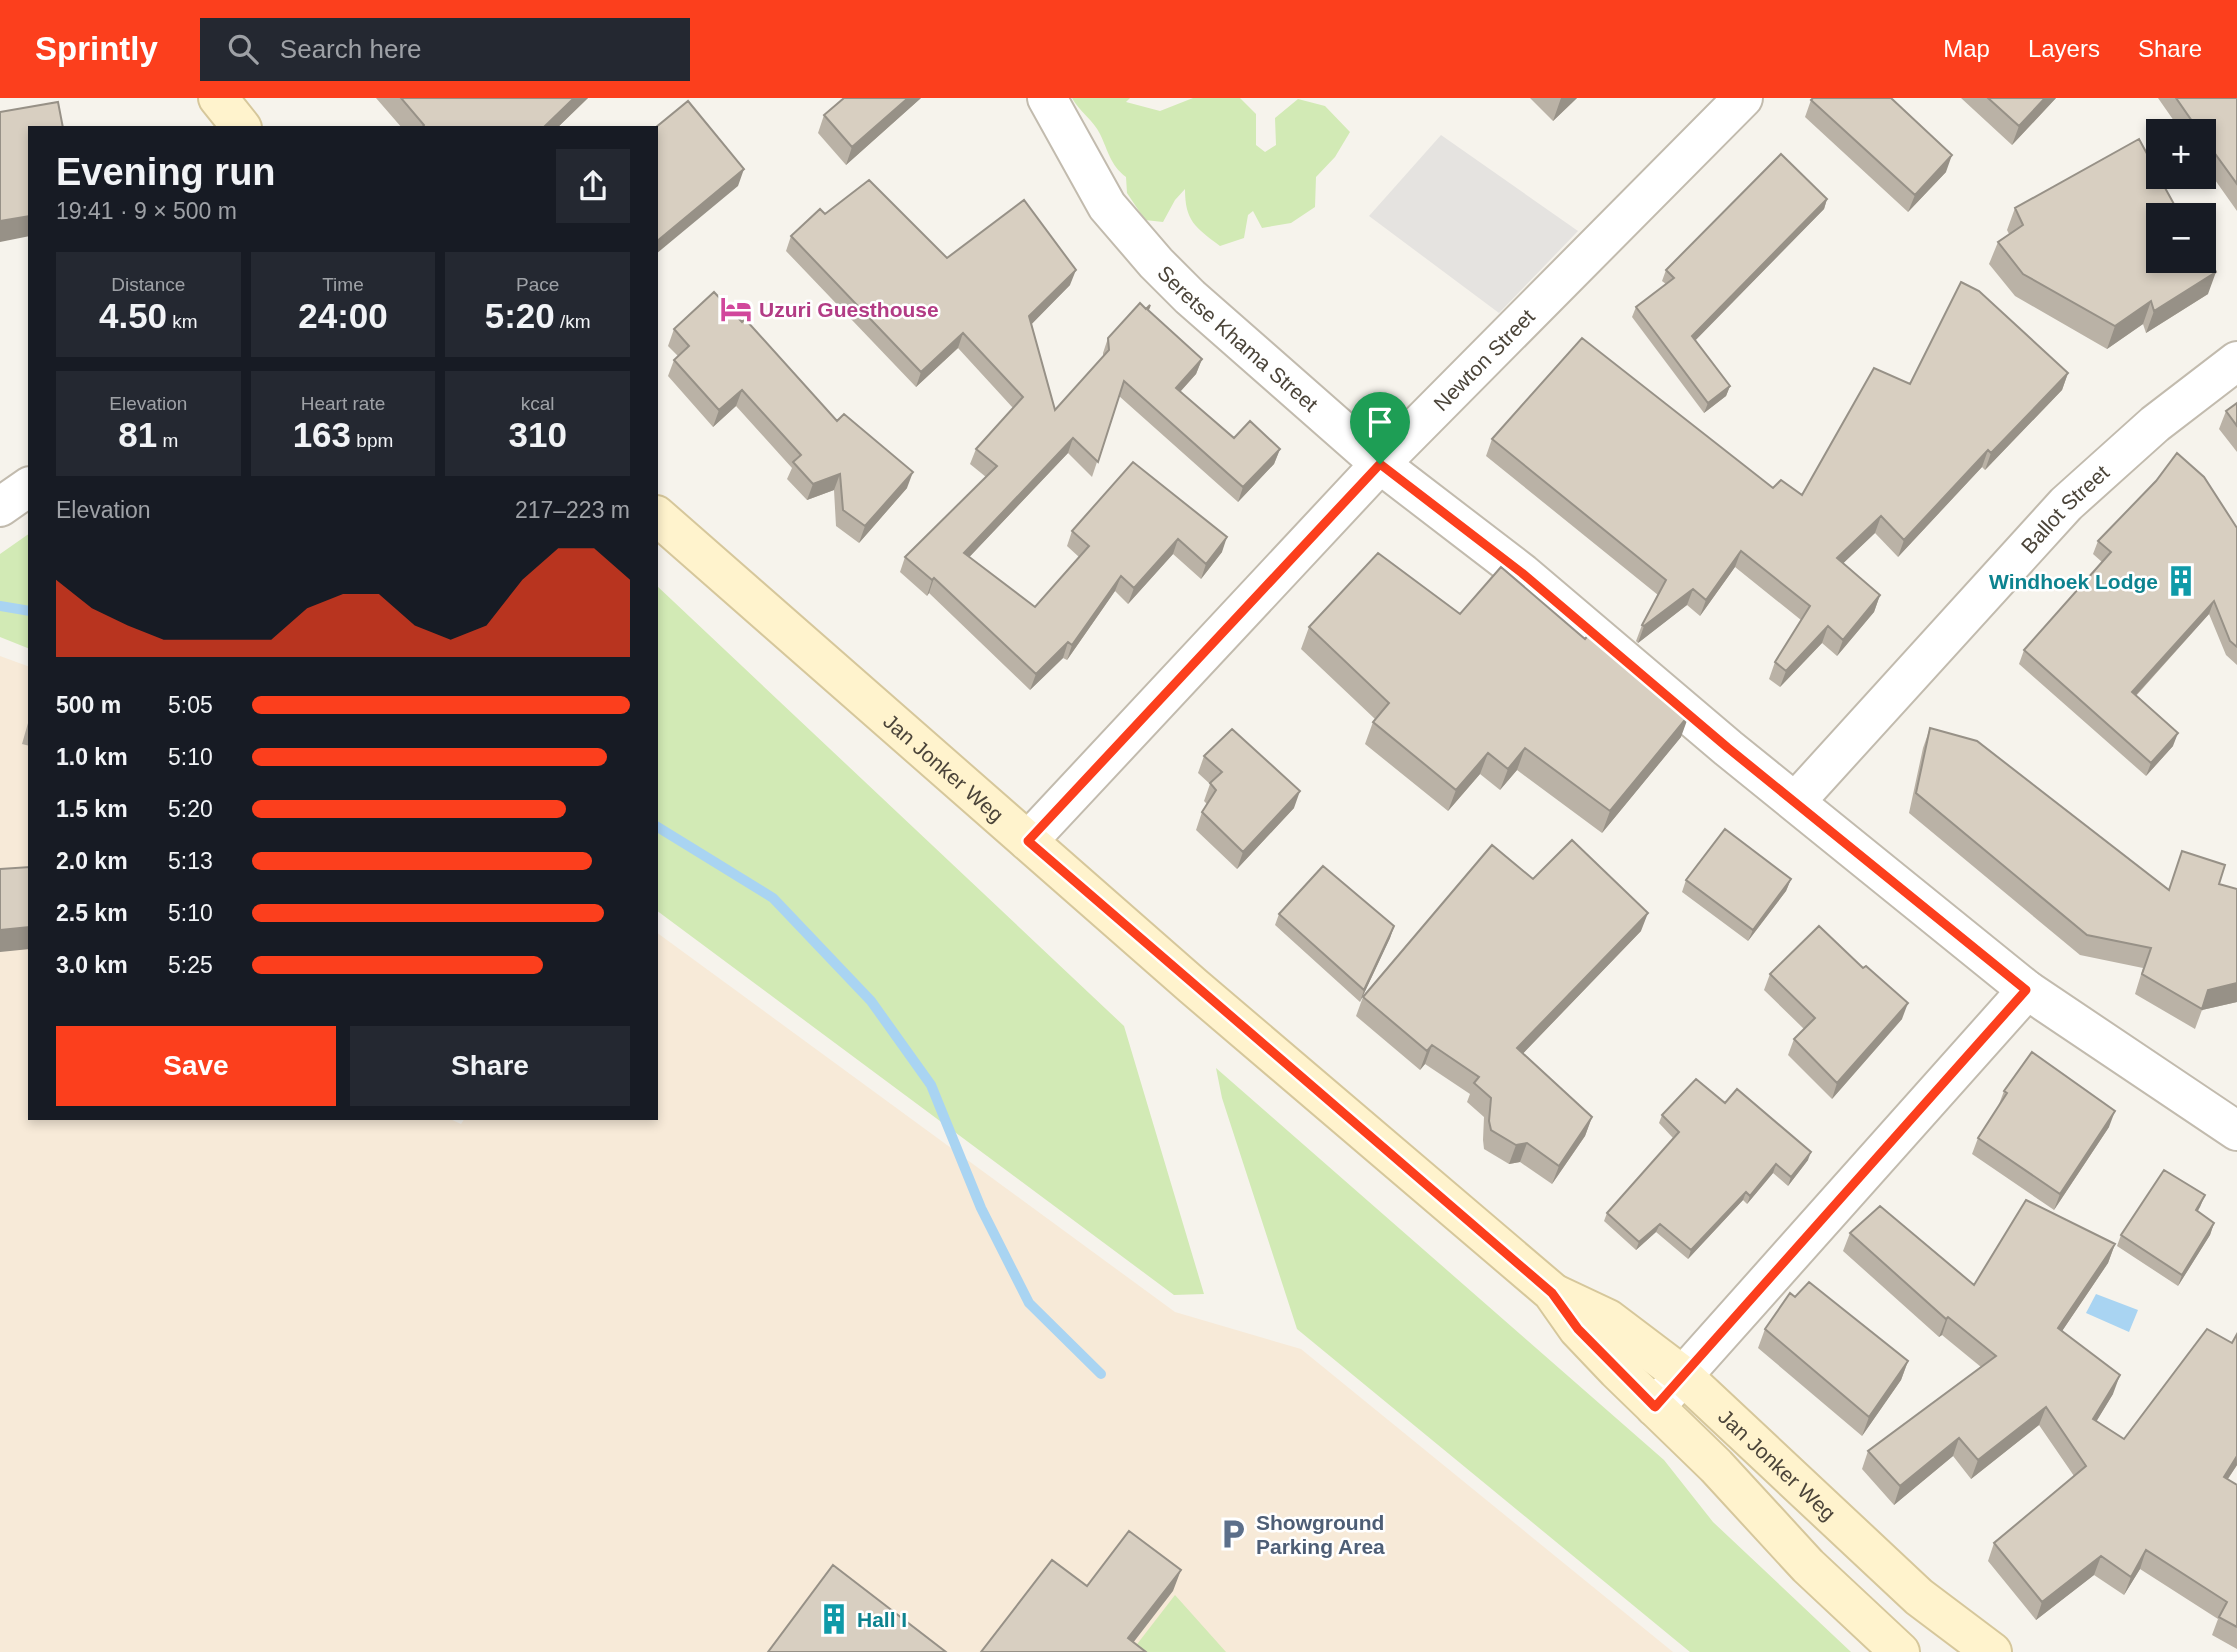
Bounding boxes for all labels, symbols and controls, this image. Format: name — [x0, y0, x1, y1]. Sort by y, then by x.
search box — [200, 18, 690, 81]
text: Sprintly — [35, 30, 158, 67]
icon: search — [224, 30, 262, 68]
text: Search here — [280, 34, 422, 64]
text: Map — [1943, 35, 1990, 62]
text: Layers — [2028, 35, 2100, 62]
text: Share — [2138, 35, 2202, 62]
map controls — [2146, 119, 2216, 273]
button: + — [2146, 119, 2216, 189]
button: share — [556, 149, 630, 223]
text: Evening run — [56, 151, 276, 193]
text: 19:41 · 9 × 500 m — [56, 198, 237, 224]
button: − — [2146, 203, 2216, 273]
street label: Seretse Khama Street — [1153, 260, 1323, 416]
text: Distance — [111, 274, 185, 295]
text: Time — [322, 274, 364, 295]
text: Pace — [516, 274, 559, 295]
hotel icon: Uzuri Guesthouse — [719, 292, 753, 326]
text: 4.50 — [99, 296, 167, 335]
text: 24:00 — [298, 296, 388, 335]
text: 5:20 — [485, 296, 555, 335]
place label: Uzuri Guesthouse — [759, 298, 939, 321]
street label: Newton Street — [1429, 304, 1539, 415]
text: km — [167, 311, 198, 332]
text: /km — [555, 311, 591, 332]
pin — [1350, 392, 1410, 464]
text: Elevation — [109, 393, 187, 414]
text: Heart rate — [301, 393, 385, 414]
text: kcal — [521, 393, 555, 414]
icon: arrive — [1361, 403, 1399, 441]
text: 81 — [118, 415, 157, 454]
text: 163 — [293, 415, 351, 454]
text: 310 — [508, 415, 567, 454]
text: m — [157, 430, 178, 451]
text: bpm — [351, 430, 393, 451]
street label: Ballot Street — [2016, 460, 2113, 557]
text: Elevation — [56, 497, 151, 523]
text: 217–223 m — [515, 497, 630, 523]
building icon: Windhoek Lodge — [2164, 564, 2198, 598]
place label: Windhoek Lodge — [1989, 570, 2158, 593]
text: 500 m — [56, 692, 121, 718]
text: 5:05 — [168, 692, 213, 718]
street label: Jan Jonker Weg — [879, 709, 1008, 826]
text: 1.0 km — [56, 744, 128, 770]
text: 5:10 — [168, 744, 213, 770]
text: 1.5 km — [56, 796, 128, 822]
text: 5:20 — [168, 796, 213, 822]
text: 2.0 km — [56, 848, 128, 874]
text: 5:13 — [168, 848, 213, 874]
text: 2.5 km — [56, 900, 128, 926]
text: 5:10 — [168, 900, 213, 926]
text: 3.0 km — [56, 952, 128, 978]
text: 5:25 — [168, 952, 213, 978]
button: Save — [56, 1026, 336, 1106]
button: Share — [350, 1026, 630, 1106]
street label: Jan Jonker Weg — [1714, 1404, 1841, 1525]
place label: Showground Parking Area — [1256, 1511, 1385, 1558]
parking icon: Showground Parking Area — [1216, 1517, 1250, 1551]
building icon: Hall I — [817, 1602, 851, 1636]
place label: Hall I — [857, 1608, 907, 1631]

